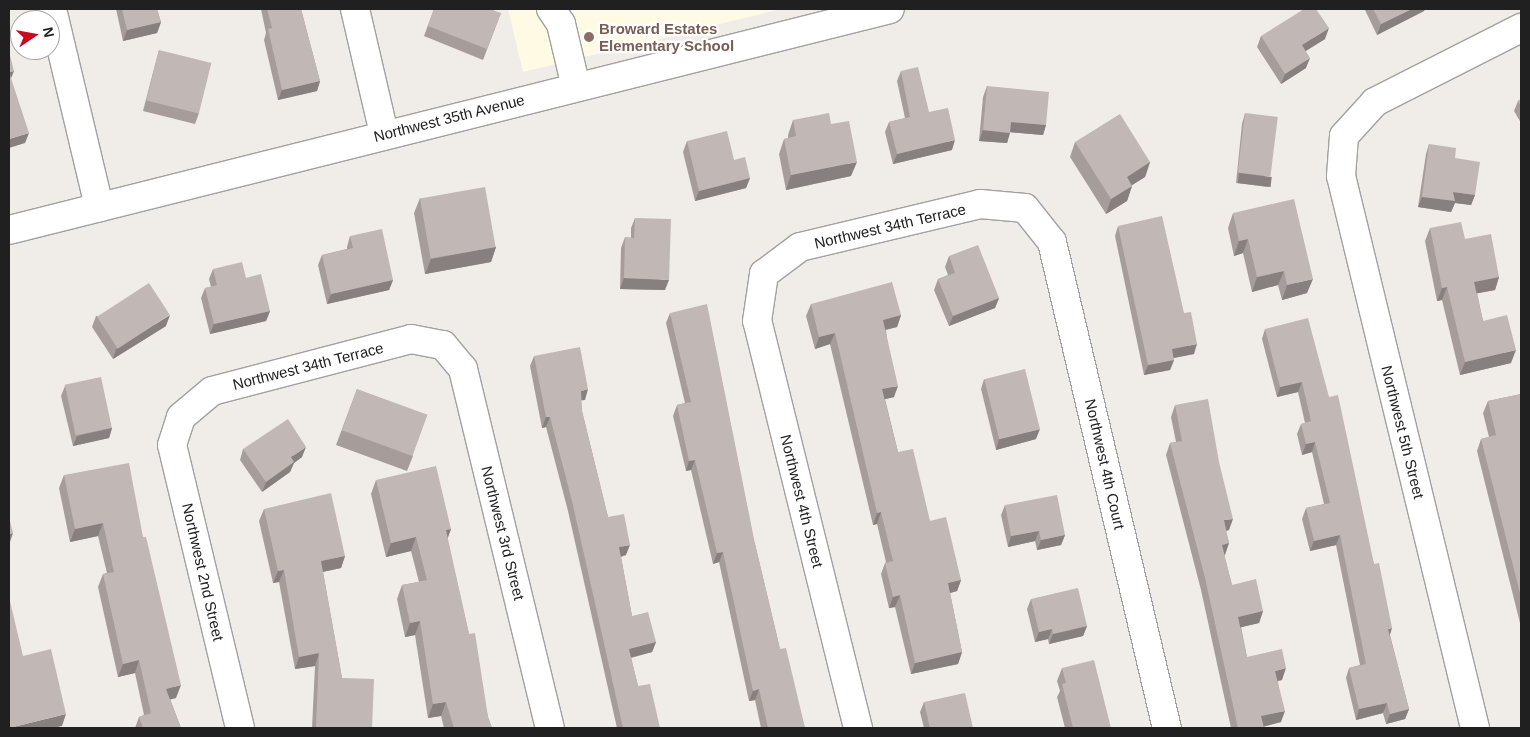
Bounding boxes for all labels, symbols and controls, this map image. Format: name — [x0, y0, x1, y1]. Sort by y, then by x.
north arrow — [10, 10, 60, 60]
place label: Broward Estates Elementary School — [599, 19, 734, 54]
text: N — [40, 25, 58, 39]
marker: Broward Estates Elementary School — [583, 31, 595, 43]
street label: Northwest 35th Avenue — [371, 90, 527, 146]
street label: Northwest 34th Terrace — [812, 200, 968, 252]
street label: Northwest 34th Terrace — [231, 339, 385, 393]
street label: Northwest 5th Street — [1378, 363, 1428, 501]
street label: Northwest 4th Court — [1081, 397, 1129, 531]
street label: Northwest 4th Street — [777, 432, 827, 570]
street label: Northwest 3rd Street — [478, 464, 528, 602]
street label: Northwest 2nd Street — [178, 501, 228, 643]

